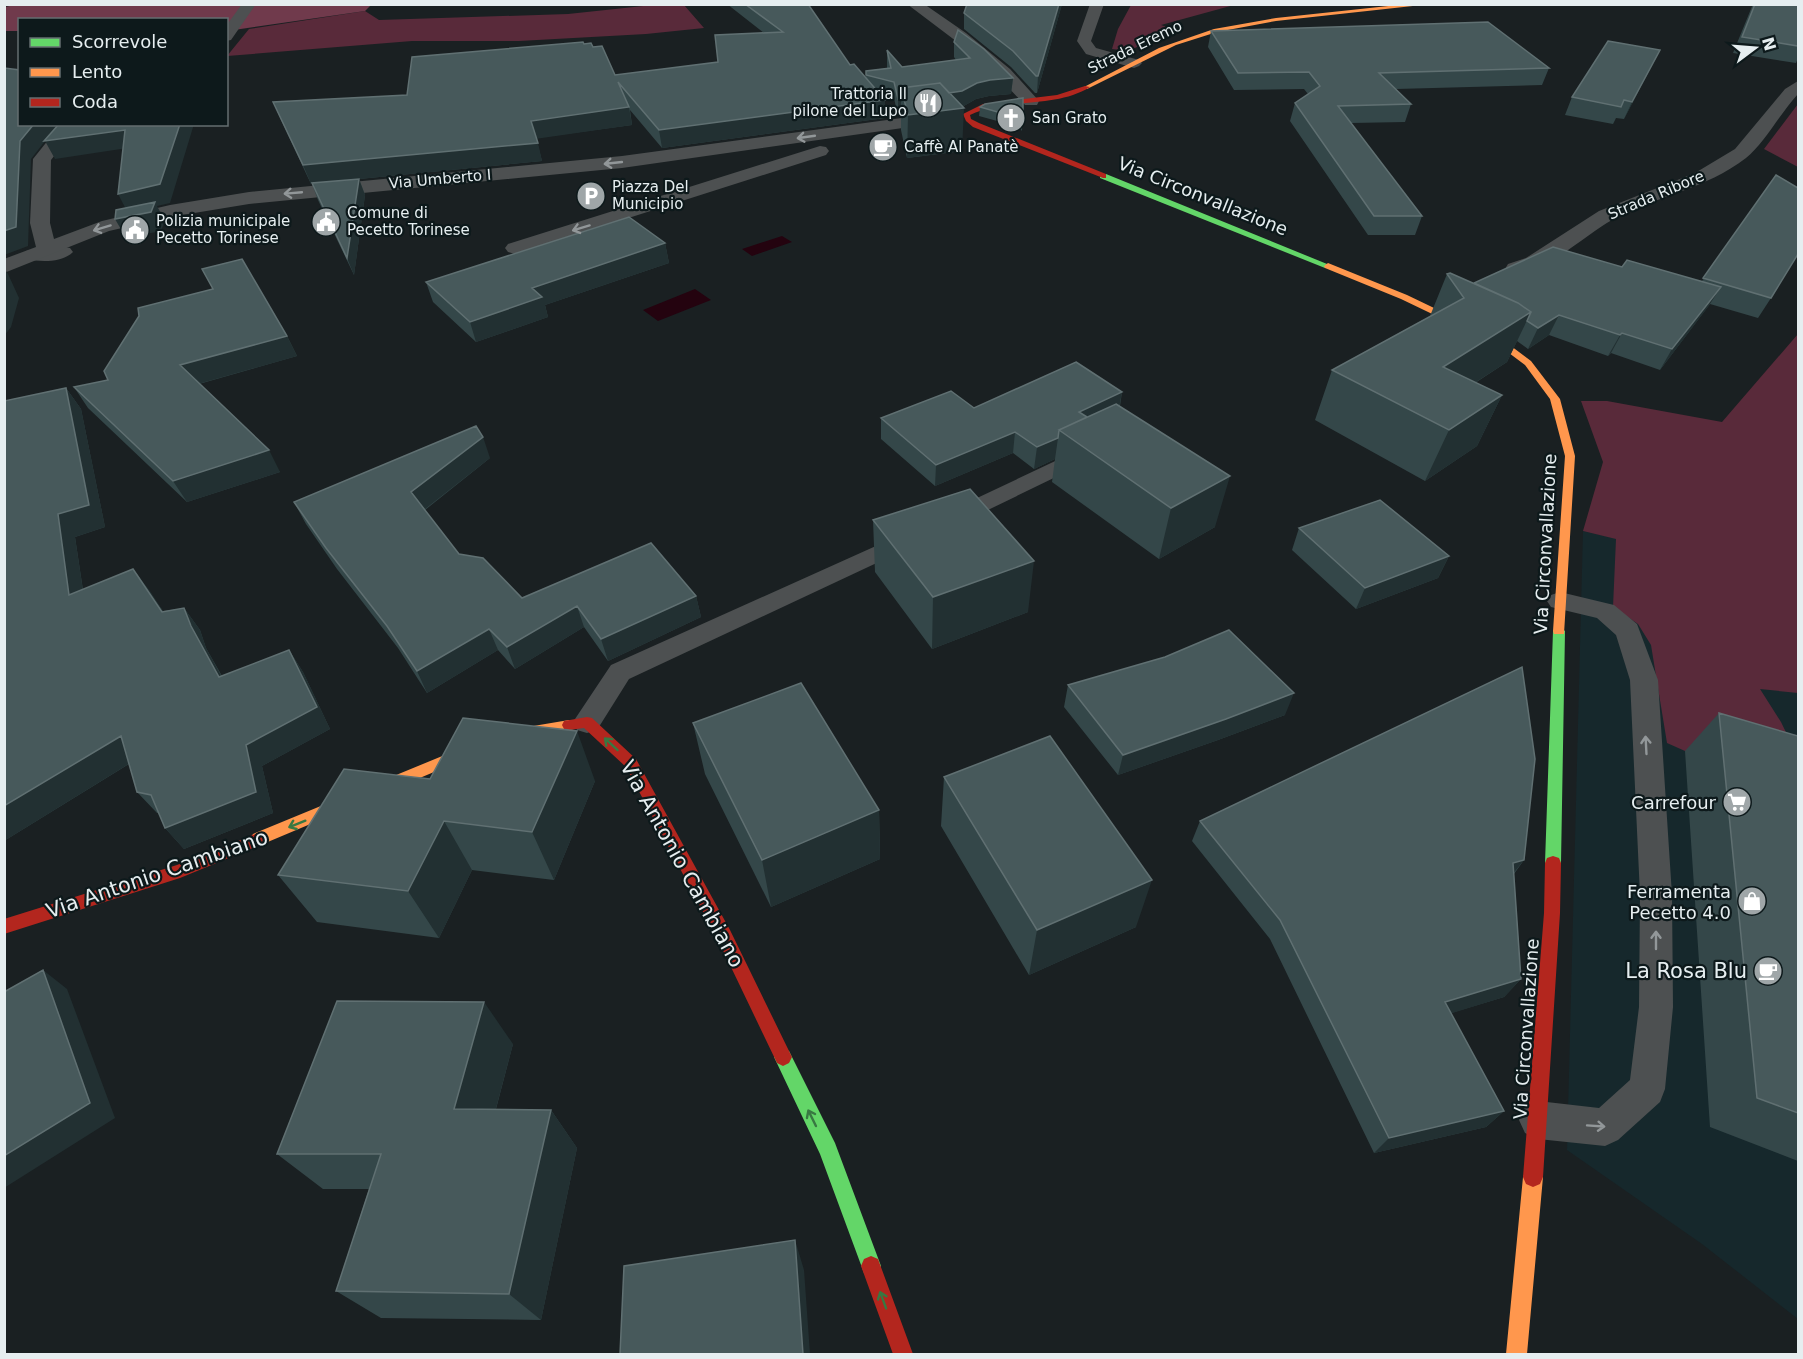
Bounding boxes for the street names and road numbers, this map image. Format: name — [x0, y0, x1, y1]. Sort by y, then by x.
street label: Strada Eremo — [1085, 16, 1185, 78]
street label: Via Circonvallazione — [1115, 152, 1291, 240]
street label: Via Umberto I — [388, 166, 492, 192]
street label: Strada Ribore — [1605, 167, 1707, 223]
street label: Via Circonvallazione — [1530, 453, 1560, 635]
street label: Via Antonio Cambiano — [615, 756, 749, 972]
street label: Via Antonio Cambiano — [43, 825, 271, 923]
street label: Via Circonvallazione — [1509, 938, 1543, 1120]

